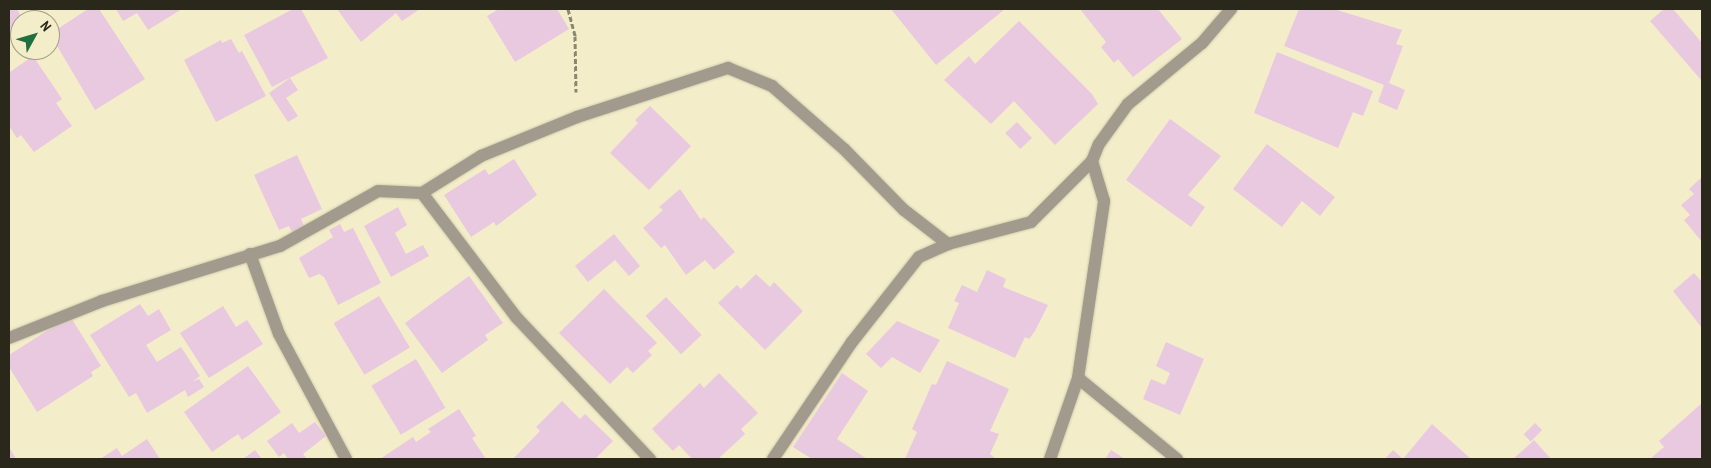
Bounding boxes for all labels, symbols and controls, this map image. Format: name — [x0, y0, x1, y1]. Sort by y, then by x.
north arrow — [10, 10, 60, 60]
text: N — [36, 17, 55, 35]

